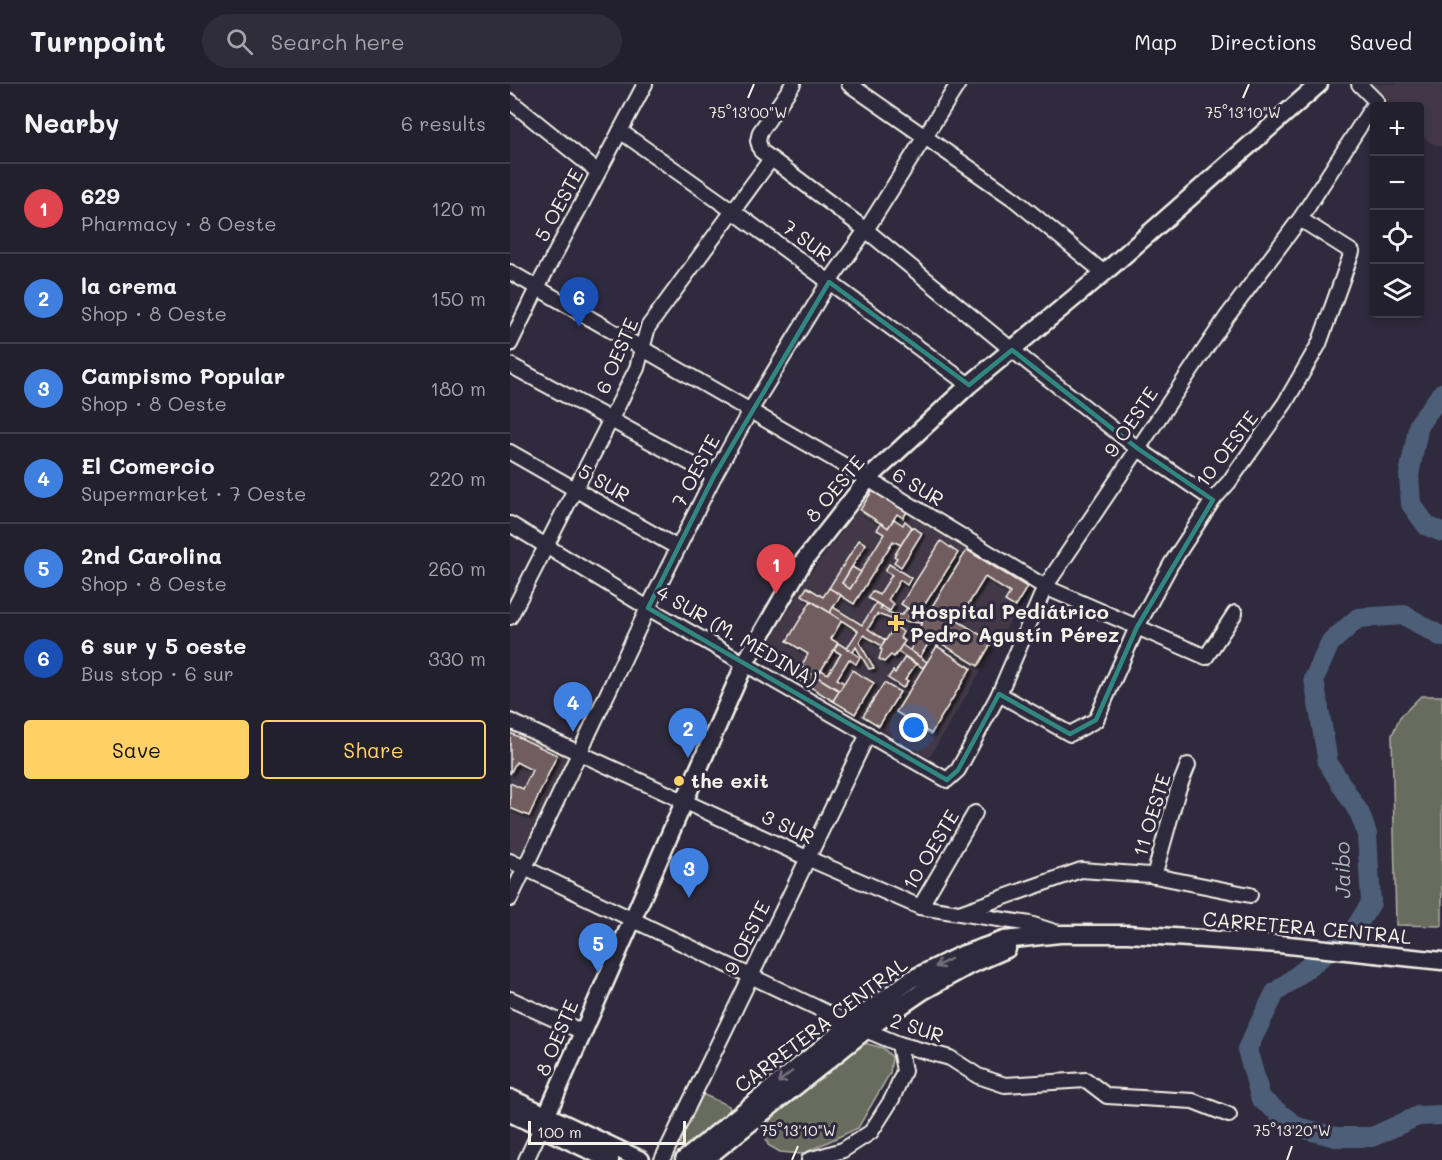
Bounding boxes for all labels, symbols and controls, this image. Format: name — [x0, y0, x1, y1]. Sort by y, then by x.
search box — [202, 14, 622, 68]
text: Turnpoint — [30, 23, 166, 59]
icon: search — [223, 25, 256, 58]
text: Search here — [271, 27, 405, 56]
text: Map — [1134, 28, 1177, 55]
text: Directions — [1210, 28, 1317, 55]
text: Saved — [1350, 28, 1412, 55]
text: 75°13'00"W — [709, 102, 787, 122]
text: 75°13'10"W — [1205, 102, 1281, 122]
map controls — [1370, 102, 1424, 318]
button: + — [1370, 102, 1424, 156]
text: Nearby — [24, 106, 119, 140]
text: 6 results — [401, 110, 486, 136]
button: − — [1370, 156, 1424, 210]
street label: 5 OESTE — [528, 163, 588, 246]
text: 629 — [81, 181, 120, 210]
text: 1 — [39, 195, 48, 221]
text: 120 m — [431, 195, 486, 221]
text: Pharmacy · 8 Oeste — [81, 210, 277, 236]
button: locate — [1370, 210, 1424, 264]
street label: 7 SUR — [778, 214, 837, 267]
button: layers — [1370, 264, 1424, 318]
text: la crema — [81, 271, 177, 300]
pin: 6 — [560, 278, 598, 327]
text: 2 — [38, 285, 49, 311]
text: 150 m — [431, 285, 486, 311]
text: Shop · 8 Oeste — [81, 300, 227, 326]
street label: 6 OESTE — [589, 314, 644, 397]
text: Campismo Popular — [81, 361, 285, 390]
text: 3 — [38, 375, 50, 401]
text: 180 m — [430, 375, 486, 401]
street label: 9 OESTE — [1097, 381, 1163, 462]
text: Shop · 8 Oeste — [81, 390, 227, 416]
street label: 10 OESTE — [1189, 405, 1263, 492]
street label: 7 OESTE — [665, 430, 725, 511]
street label: 8 OESTE — [799, 449, 870, 527]
text: El Comercio — [81, 451, 215, 480]
street label: 5 SUR — [574, 457, 635, 507]
street label: 6 SUR — [888, 461, 949, 512]
text: 4 — [37, 465, 50, 491]
text: 220 m — [429, 465, 486, 491]
text: Supermarket · 7 Oeste — [81, 480, 306, 506]
text: 2nd Carolina — [81, 541, 222, 570]
pin: 1 — [756, 544, 796, 594]
text: 5 — [38, 555, 49, 581]
text: 260 m — [428, 555, 486, 581]
text: Shop · 8 Oeste — [81, 570, 227, 596]
street label: 4 SUR (M. MEDINA) — [652, 578, 823, 692]
place label: Hospital Pediátrico Pedro Agustín Pérez — [910, 598, 1119, 647]
marker: Hospital Pediátrico Pedro Agustín Pérez — [887, 614, 905, 632]
text: 6 sur y 5 oeste — [81, 631, 246, 660]
text: 6 — [37, 645, 50, 671]
text: 330 m — [428, 645, 486, 671]
text: Bus stop · 6 sur — [81, 660, 234, 686]
pin: 4 — [554, 682, 592, 732]
pin: 2 — [668, 708, 708, 758]
your location — [899, 713, 928, 742]
button: Save — [24, 720, 249, 779]
button: Share — [261, 720, 486, 779]
place label: the exit — [691, 767, 769, 793]
street label: 11 OESTE — [1126, 770, 1176, 859]
marker: the exit — [672, 774, 686, 788]
street label: 3 SUR — [758, 803, 819, 850]
street label: 10 OESTE — [896, 805, 964, 894]
water label: Jaibo — [1328, 841, 1355, 899]
pin: 3 — [670, 848, 708, 898]
street label: 9 OESTE — [717, 896, 775, 979]
street label: CARRETERA CENTRAL — [1202, 905, 1413, 949]
pin: 5 — [578, 924, 617, 973]
street label: CARRETERA CENTRAL — [729, 950, 912, 1098]
one-way arrow — [935, 958, 953, 970]
street label: 8 OESTE — [529, 996, 584, 1079]
street label: 2 SUR — [887, 1006, 947, 1048]
one-way arrow — [778, 1070, 794, 1083]
scale bar — [528, 1118, 686, 1146]
text: 75°13'10"W — [760, 1120, 836, 1140]
text: 75°13'20"W — [1253, 1120, 1331, 1140]
text: 100 m — [537, 1121, 582, 1142]

